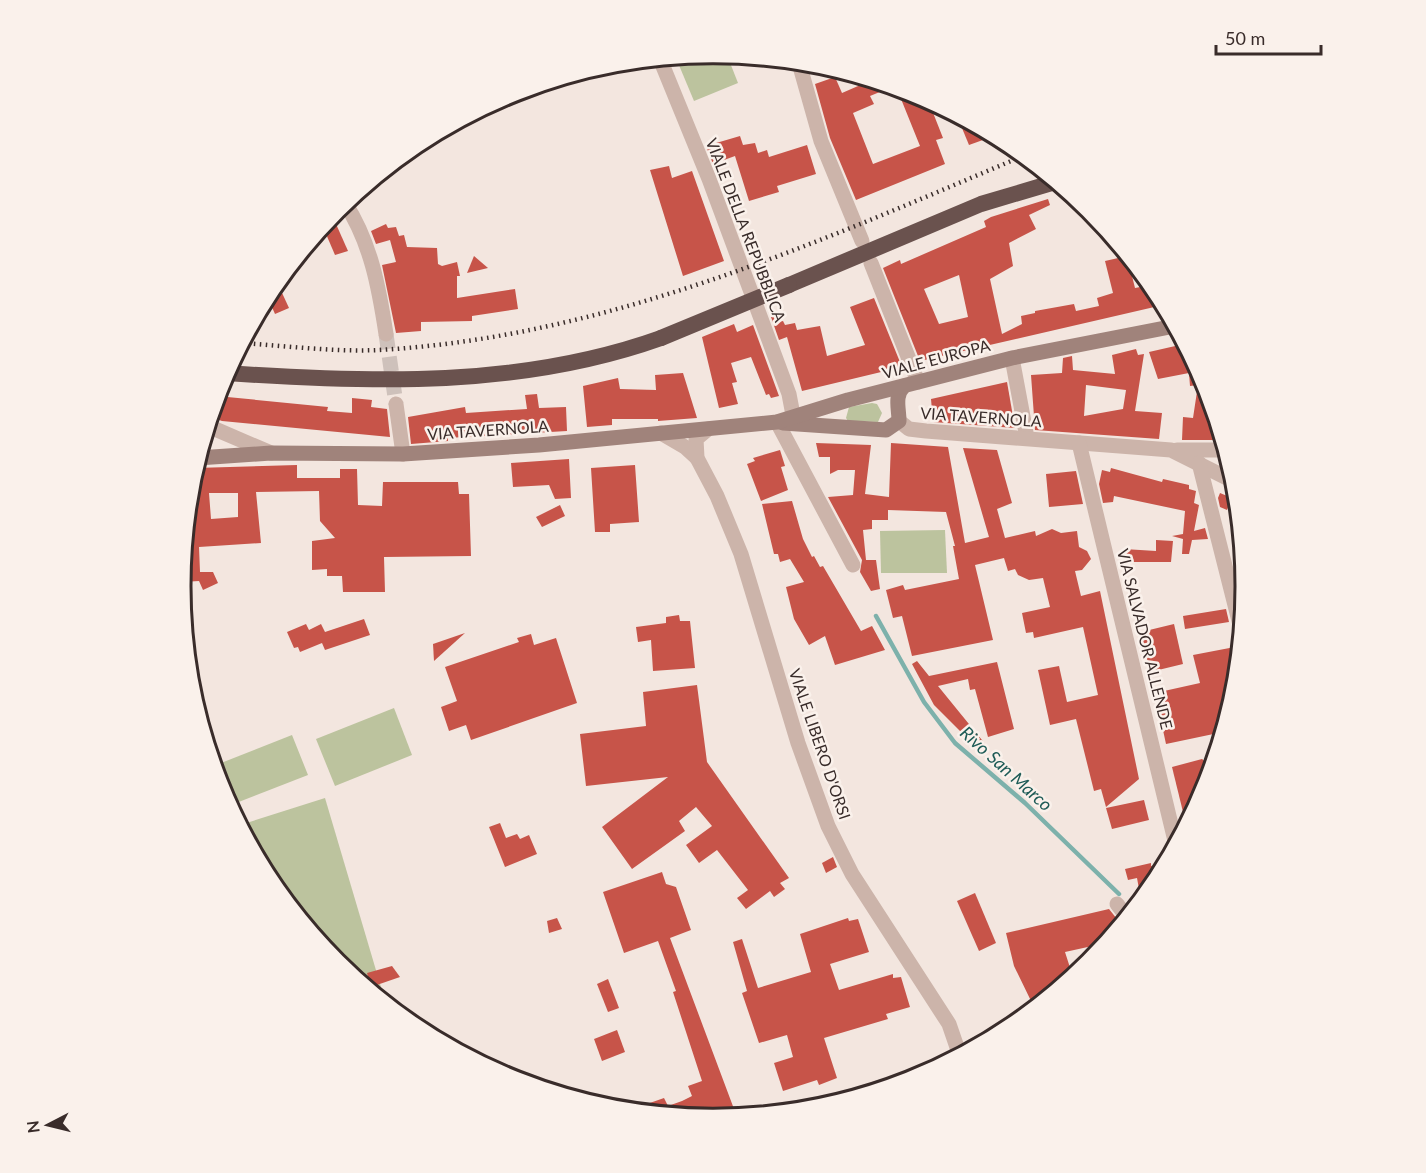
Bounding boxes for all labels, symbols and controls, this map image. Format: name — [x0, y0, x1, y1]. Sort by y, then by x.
scale bar — [1216, 18, 1321, 56]
text: 50 m — [1225, 27, 1265, 49]
street label: VIALE DELLA REPUBBLICA — [703, 135, 790, 325]
street label: VIALE EUROPA — [880, 335, 992, 382]
street label: VIA TAVERNOLA — [920, 403, 1043, 430]
street label: VIA TAVERNOLA — [427, 416, 549, 443]
street label: VIA SALVADOR ALLENDE — [1114, 547, 1177, 731]
street label: VIALE LIBERO D'ORSI — [786, 666, 855, 822]
water label: Rivo San Marco — [956, 721, 1057, 815]
north arrow — [18, 1095, 78, 1155]
text: N — [22, 1120, 43, 1134]

